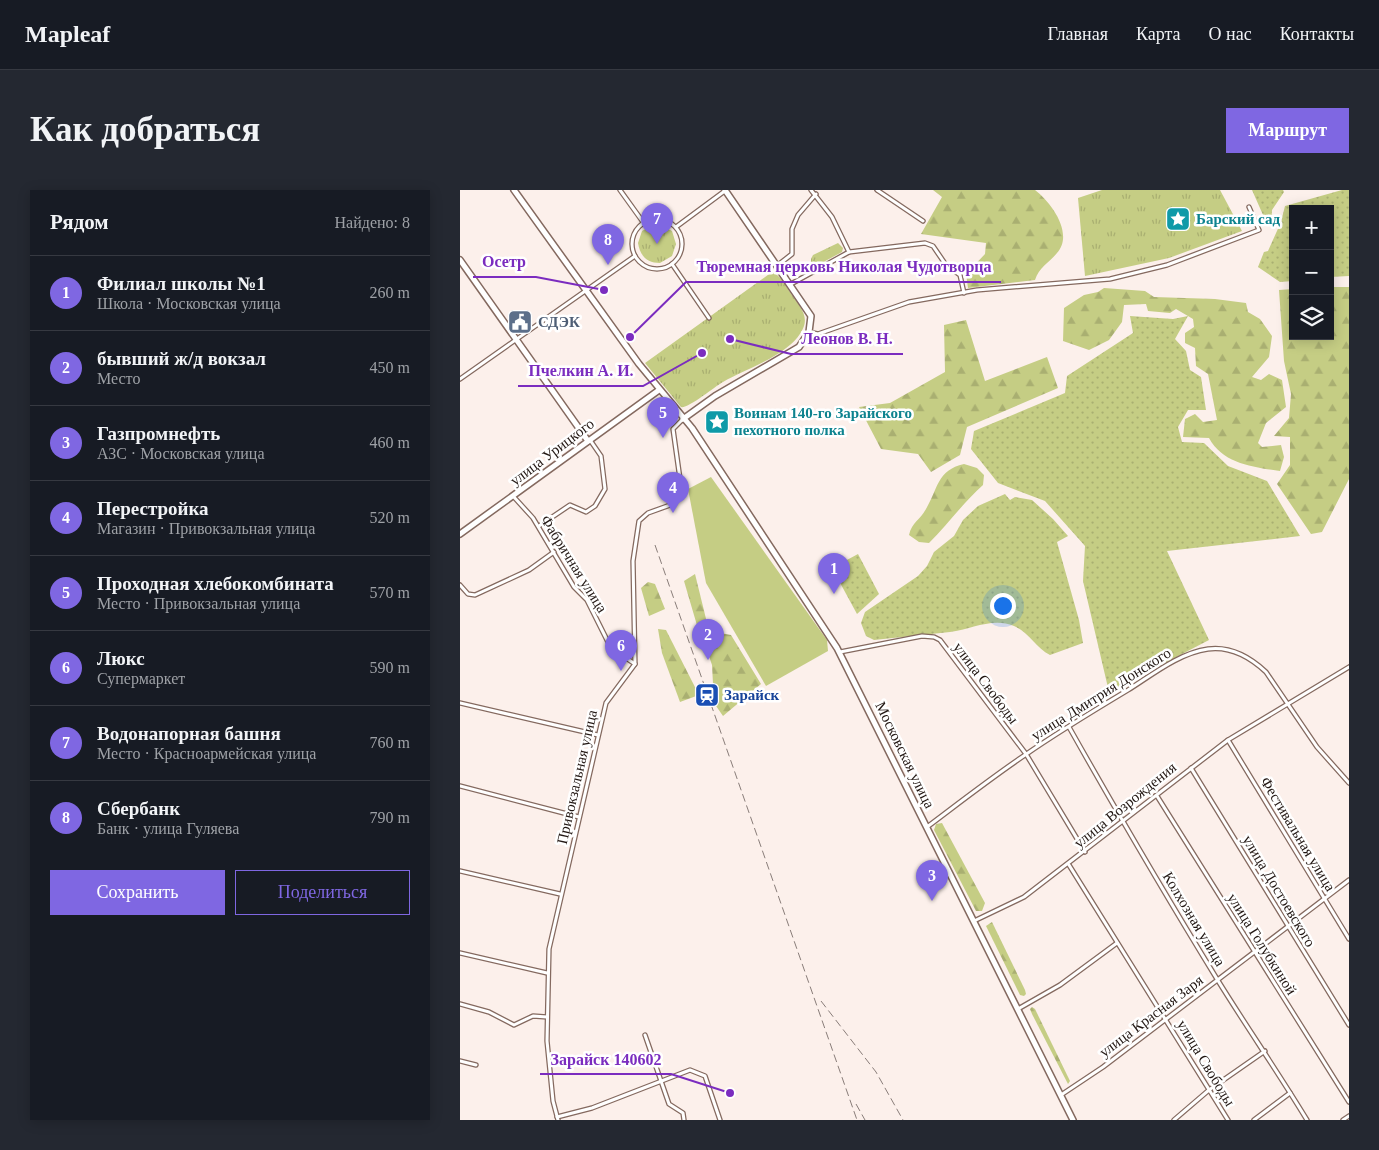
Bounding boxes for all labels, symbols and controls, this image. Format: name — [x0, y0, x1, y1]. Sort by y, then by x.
text: Mapleaf — [25, 21, 110, 47]
text: Главная — [1048, 24, 1108, 44]
text: Карта — [1136, 24, 1181, 44]
text: О нас — [1209, 24, 1252, 44]
text: Контакты — [1280, 24, 1354, 44]
button: Маршрут — [1226, 108, 1349, 153]
text: Как добраться — [30, 110, 260, 149]
pin: 7 — [641, 203, 673, 244]
map controls — [1289, 205, 1334, 340]
button: + — [1289, 205, 1334, 250]
place icon: Барский сад — [1165, 206, 1191, 232]
text: Рядом — [50, 210, 109, 234]
place label: Барский сад — [1196, 211, 1280, 227]
text: Найдено: 8 — [335, 214, 410, 231]
pin: 8 — [592, 224, 624, 265]
callout: Осетр — [473, 246, 536, 277]
button: − — [1289, 250, 1334, 295]
callout: Тюремная церковь Николая Чудотворца — [686, 251, 1001, 282]
text: Осетр — [482, 253, 526, 271]
text: Тюремная церковь Николая Чудотворца — [696, 258, 992, 276]
text: Филиал школы №1 — [97, 273, 266, 294]
text: 1 — [62, 284, 70, 301]
text: 260 m — [370, 284, 410, 301]
text: Школа · Московская улица — [97, 295, 281, 312]
button: layers — [1289, 295, 1334, 340]
public building icon: СДЭК — [507, 309, 533, 335]
place label: СДЭК — [538, 314, 580, 330]
callout: Леонов В. Н. — [791, 323, 903, 354]
text: Леонов В. Н. — [801, 330, 893, 347]
text: бывший ж/д вокзал — [97, 348, 266, 369]
callout: Пчелкин А. И. — [518, 355, 643, 386]
text: 2 — [62, 359, 70, 376]
text: 450 m — [370, 359, 410, 376]
text: Пчелкин А. И. — [528, 362, 634, 379]
text: Место — [97, 370, 140, 387]
pin: 5 — [647, 397, 679, 438]
place label: Воинам 140-го Зарайского пехотного полка — [734, 405, 912, 438]
place icon: Воинам 140-го Зарайского пехотного полка — [704, 409, 730, 435]
street label: улица Урицкого — [507, 415, 597, 489]
text: Газпромнефть — [97, 423, 220, 444]
text: 3 — [62, 434, 70, 451]
text: 460 m — [370, 434, 410, 451]
text: АЗС · Московская улица — [97, 445, 265, 462]
pin: 4 — [657, 472, 689, 513]
text: Перестройка — [97, 498, 209, 519]
text: 4 — [62, 509, 70, 526]
text: 520 m — [370, 509, 410, 526]
street label: Фабричная улица — [538, 512, 611, 616]
text: Магазин · Привокзальная улица — [97, 520, 315, 537]
pin: 1 — [818, 553, 850, 594]
text: Проходная хлебокомбината — [97, 573, 334, 594]
text: 5 — [62, 584, 70, 601]
text: 570 m — [370, 584, 410, 601]
your location — [990, 593, 1016, 619]
text: Место · Привокзальная улица — [97, 595, 300, 612]
pin: 2 — [692, 619, 724, 660]
pin: 6 — [605, 630, 637, 671]
street label: улица Свободы — [950, 639, 1022, 727]
street label: улица Дмитрия Донского — [1028, 645, 1174, 743]
text: Люкс — [97, 648, 145, 669]
text: 6 — [62, 659, 70, 676]
text: 590 m — [370, 659, 410, 676]
text: Супермаркет — [97, 670, 185, 687]
station icon: Зарайск — [694, 682, 720, 708]
place label: Зарайск — [724, 687, 780, 703]
street label: Московская улица — [872, 699, 938, 811]
street label: Привокзальная улица — [554, 708, 600, 846]
text: Водонапорная башня — [97, 723, 281, 744]
text: 7 — [62, 734, 70, 751]
text: 760 m — [370, 734, 410, 751]
text: Место · Красноармейская улица — [97, 745, 316, 762]
street label: улица Возрождения — [1071, 759, 1179, 851]
street label: Фестивальная улица — [1258, 774, 1339, 894]
text: Сбербанк — [97, 798, 180, 819]
text: 8 — [62, 809, 70, 826]
text: 790 m — [370, 809, 410, 826]
text: Банк · улица Гуляева — [97, 820, 239, 837]
street label: улица Достоевского — [1239, 832, 1319, 950]
pin: 3 — [916, 860, 948, 901]
street label: Колхозная улица — [1160, 869, 1229, 969]
button: Сохранить — [50, 870, 225, 915]
button: Поделиться — [235, 870, 410, 915]
street label: улица Голубкиной — [1224, 890, 1300, 998]
street label: улица Красная Заря — [1096, 972, 1206, 1060]
street label: улица Свободы — [1174, 1017, 1238, 1109]
callout: Зарайск 140602 — [540, 1043, 671, 1074]
text: Зарайск 140602 — [551, 1051, 661, 1069]

